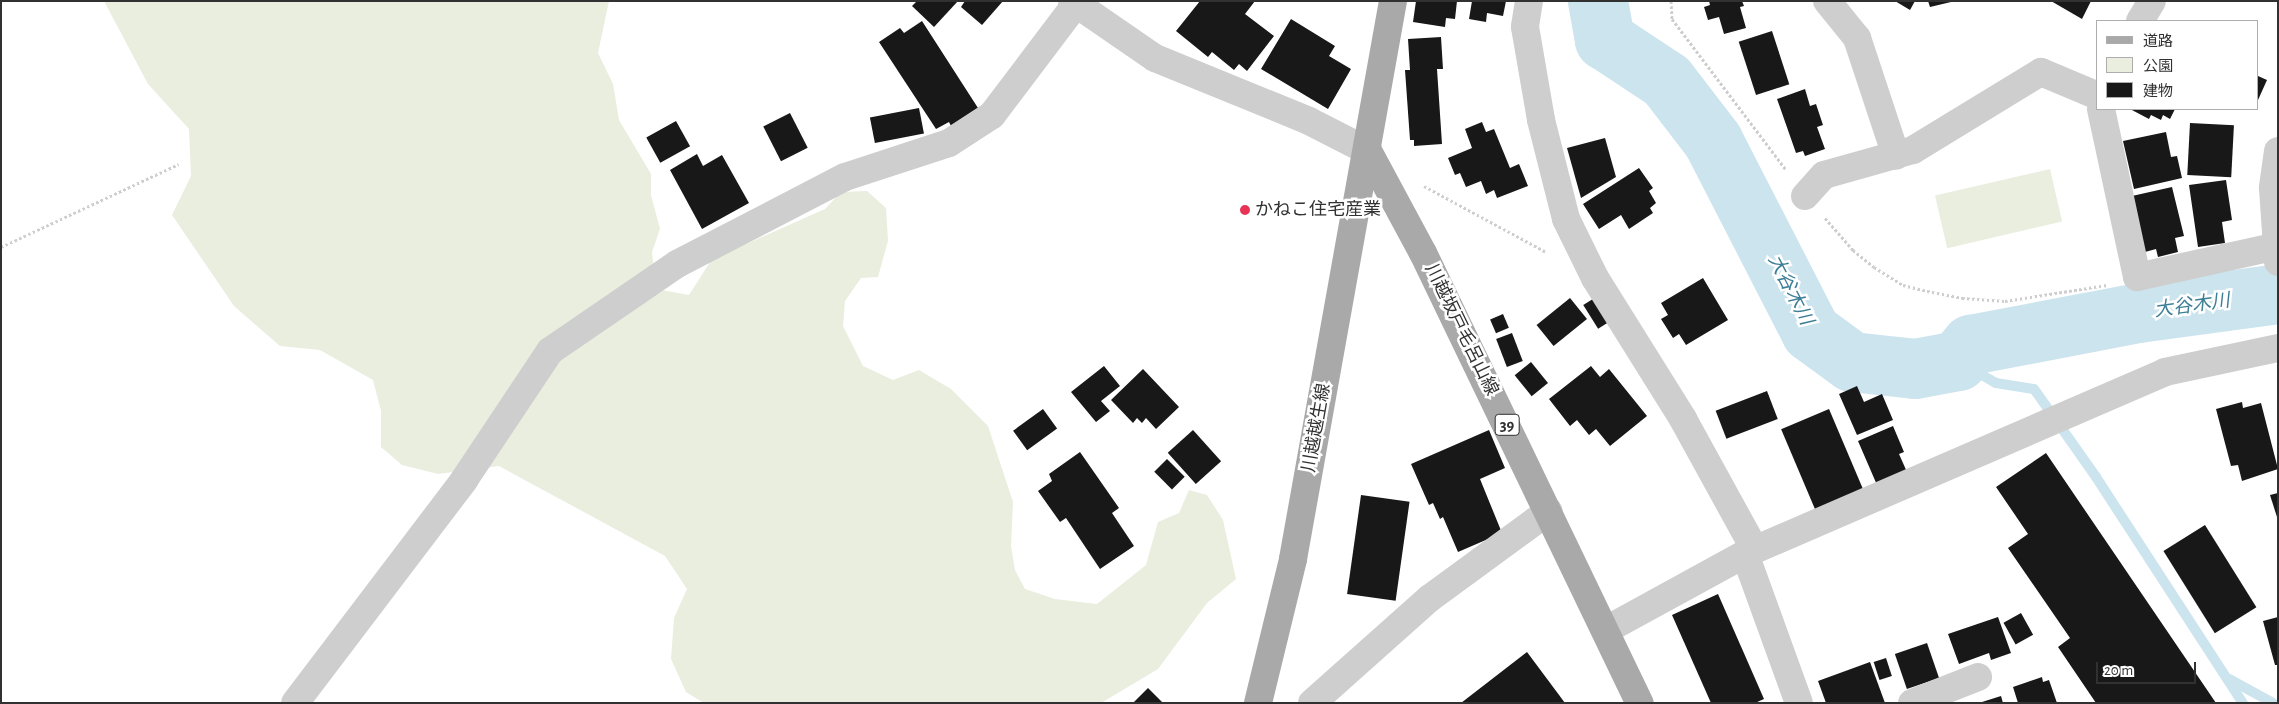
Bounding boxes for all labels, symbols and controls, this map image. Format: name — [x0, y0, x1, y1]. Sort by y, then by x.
legend — [2096, 20, 2259, 110]
text: 道路 — [2143, 34, 2173, 49]
text: 公園 — [2143, 59, 2173, 74]
text: 建物 — [2143, 84, 2173, 99]
place label: かねこ住宅産業 — [1255, 199, 1381, 221]
marker: かねこ住宅産業 — [1239, 204, 1251, 216]
water label: 大谷木川 — [1763, 251, 1817, 329]
street label: 川越坂戸毛呂山線 — [1420, 261, 1502, 399]
water label: 大谷木川 — [2153, 289, 2231, 323]
street label: 川越越生線 — [1299, 382, 1335, 474]
road number: 39 — [1494, 412, 1520, 438]
scale bar — [2099, 652, 2199, 684]
text: 20 m — [2104, 663, 2133, 678]

